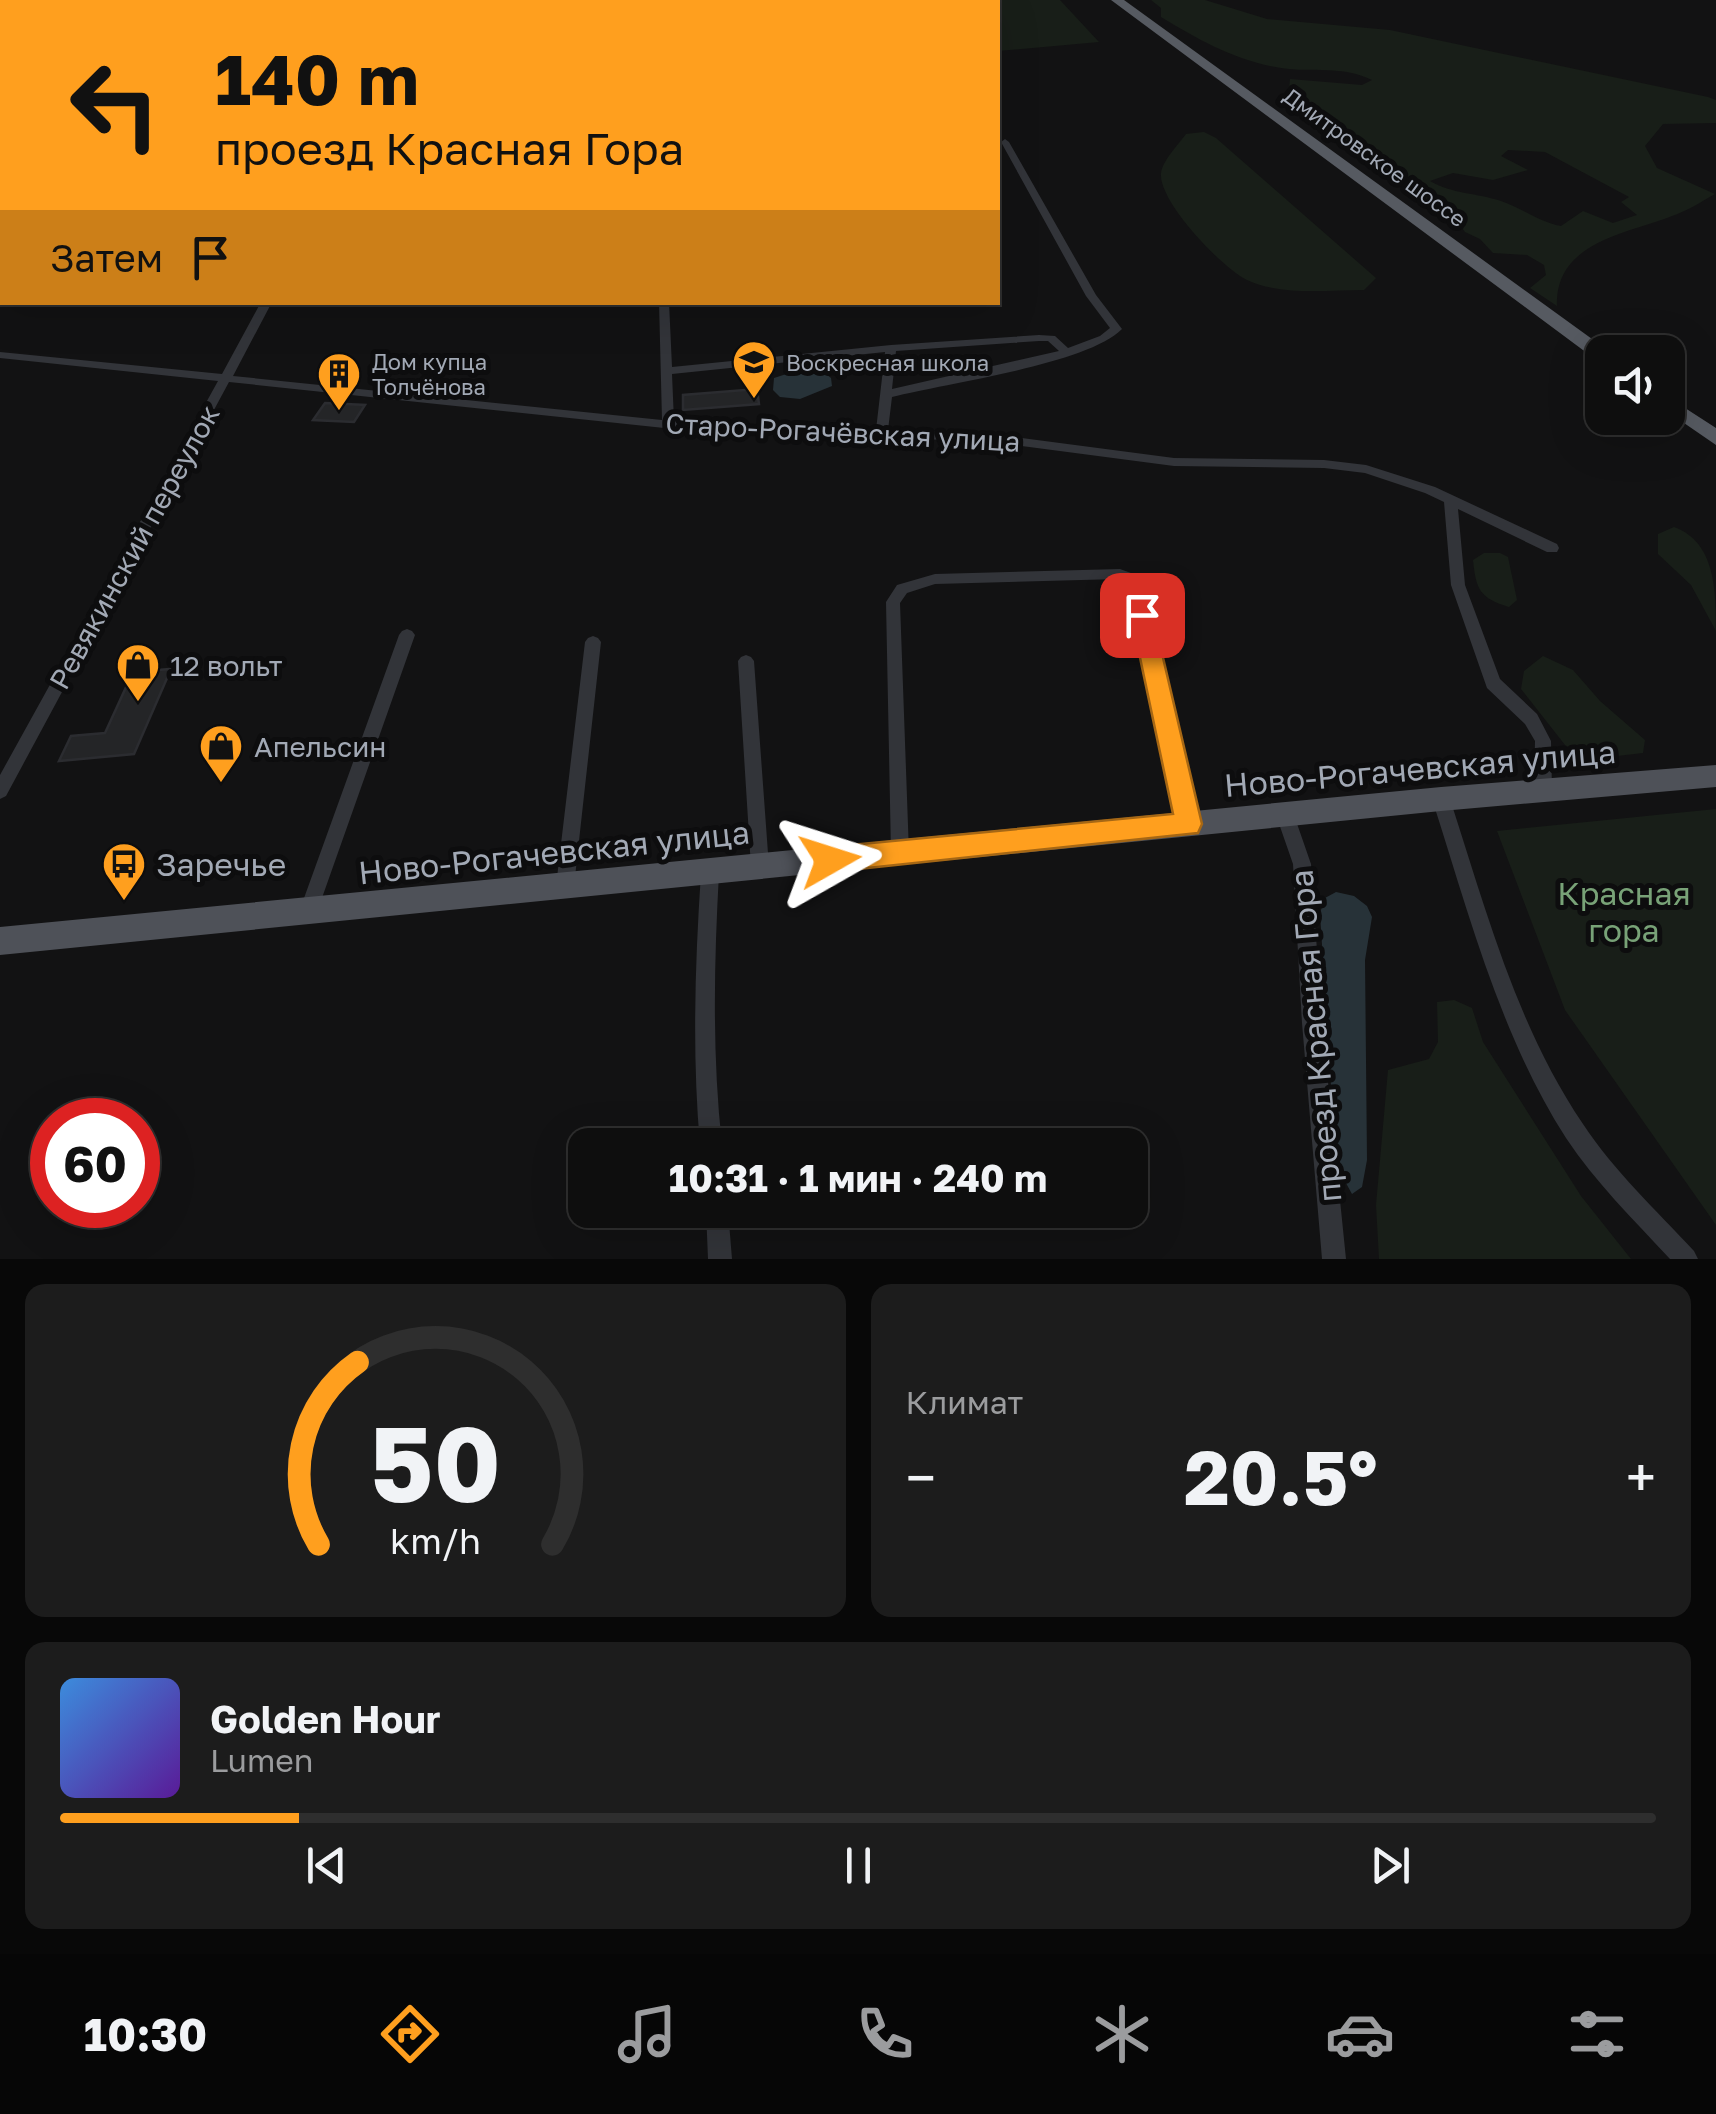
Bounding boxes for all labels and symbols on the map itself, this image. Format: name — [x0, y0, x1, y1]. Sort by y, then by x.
street label: Дмитровское шоссе — [1279, 82, 1471, 232]
school or university icon: Воскресная школа — [731, 339, 777, 400]
place label: Дом купца Толчёнова — [372, 348, 487, 400]
place label: Воскресная школа — [786, 349, 989, 376]
building icon: Дом купца Толчёнова — [316, 351, 362, 412]
street label: Ревякинский переулок — [42, 399, 226, 695]
street label: Старо-Рогачёвская улица — [665, 406, 1021, 458]
pin — [1100, 573, 1185, 658]
shop icon: 12 вольт — [115, 642, 161, 703]
place label: 12 вольт — [170, 649, 283, 682]
shop icon: Апельсин — [198, 723, 244, 784]
place label: Апельсин — [254, 730, 386, 763]
street label: Ново-Рогачевская улица — [1223, 732, 1617, 804]
position arrow — [778, 808, 882, 912]
street label: Ново-Рогачевская улица — [357, 813, 751, 891]
bus stop icon: Заречье — [101, 841, 147, 902]
place label: Заречье — [156, 845, 286, 883]
street label: проезд Красная Гора — [1282, 868, 1348, 1204]
park label: Красная гора — [1557, 874, 1691, 949]
speed limit sign: 60 — [30, 1098, 160, 1228]

